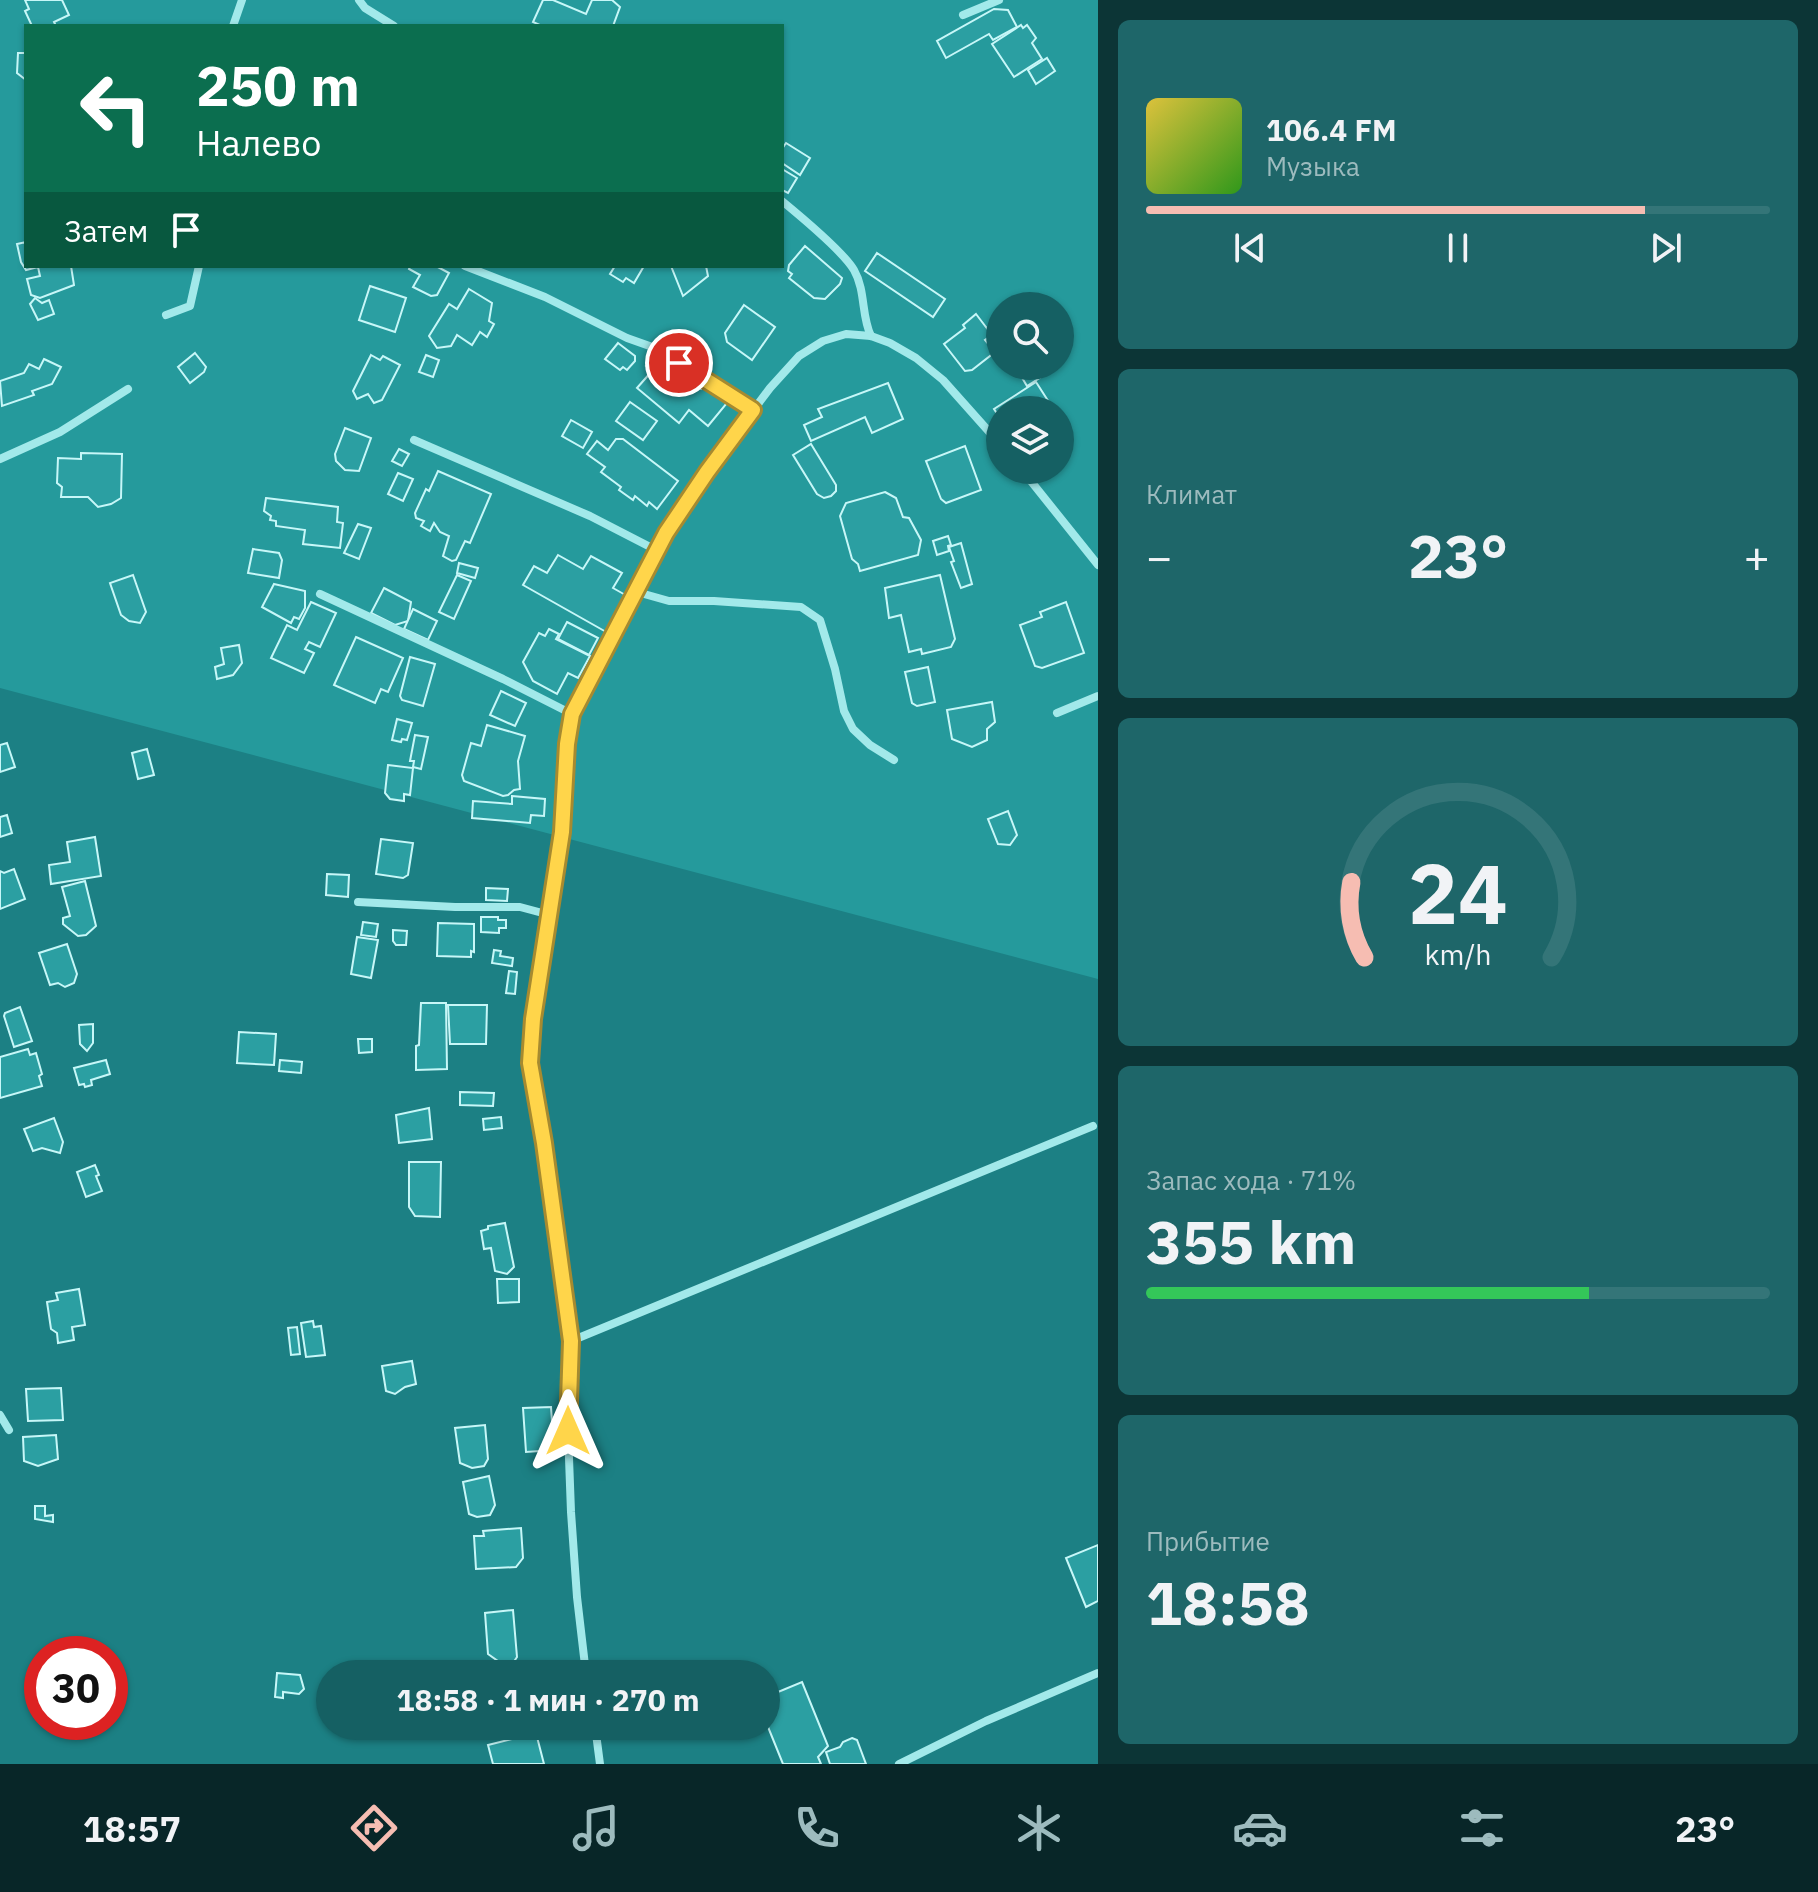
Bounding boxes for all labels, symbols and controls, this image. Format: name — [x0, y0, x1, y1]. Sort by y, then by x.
text: 250 m — [196, 49, 360, 121]
icon: left — [64, 56, 168, 160]
text: 106.4 FM — [1266, 110, 1397, 149]
text: Налево — [196, 119, 321, 166]
text: Музыка — [1266, 149, 1360, 183]
icon: arrive — [164, 208, 208, 252]
text: Затем — [64, 211, 148, 250]
icon: previous — [1228, 226, 1272, 270]
icon: pause — [1436, 226, 1480, 270]
icon: next — [1644, 226, 1688, 270]
map controls — [986, 292, 1074, 484]
button: search — [986, 292, 1074, 380]
pin — [645, 329, 713, 397]
icon: arrive — [657, 341, 701, 385]
button: layers — [986, 396, 1074, 484]
text: Климат — [1146, 477, 1237, 511]
text: 23° — [1408, 516, 1508, 595]
text: − — [1146, 528, 1172, 585]
text: + — [1744, 528, 1770, 585]
text: 24 — [1408, 839, 1508, 947]
text: km/h — [1424, 936, 1492, 973]
text: Запас хода · 71% — [1146, 1163, 1356, 1197]
text: 355 km — [1146, 1202, 1356, 1281]
position arrow — [526, 1389, 610, 1473]
text: Прибытие — [1146, 1524, 1270, 1558]
text: 18:58 — [1146, 1563, 1310, 1642]
speed limit sign: 30 — [24, 1636, 128, 1740]
text: 18:58 · 1 мин · 270 m — [396, 1680, 700, 1719]
icon: directions — [346, 1800, 402, 1856]
icon: music — [568, 1800, 624, 1856]
icon: phone — [789, 1800, 845, 1856]
icon: climate — [1011, 1800, 1067, 1856]
icon: car — [1232, 1800, 1288, 1856]
icon: filters — [1454, 1800, 1510, 1856]
text: 18:57 — [83, 1805, 181, 1852]
text: 23° — [1675, 1805, 1735, 1852]

